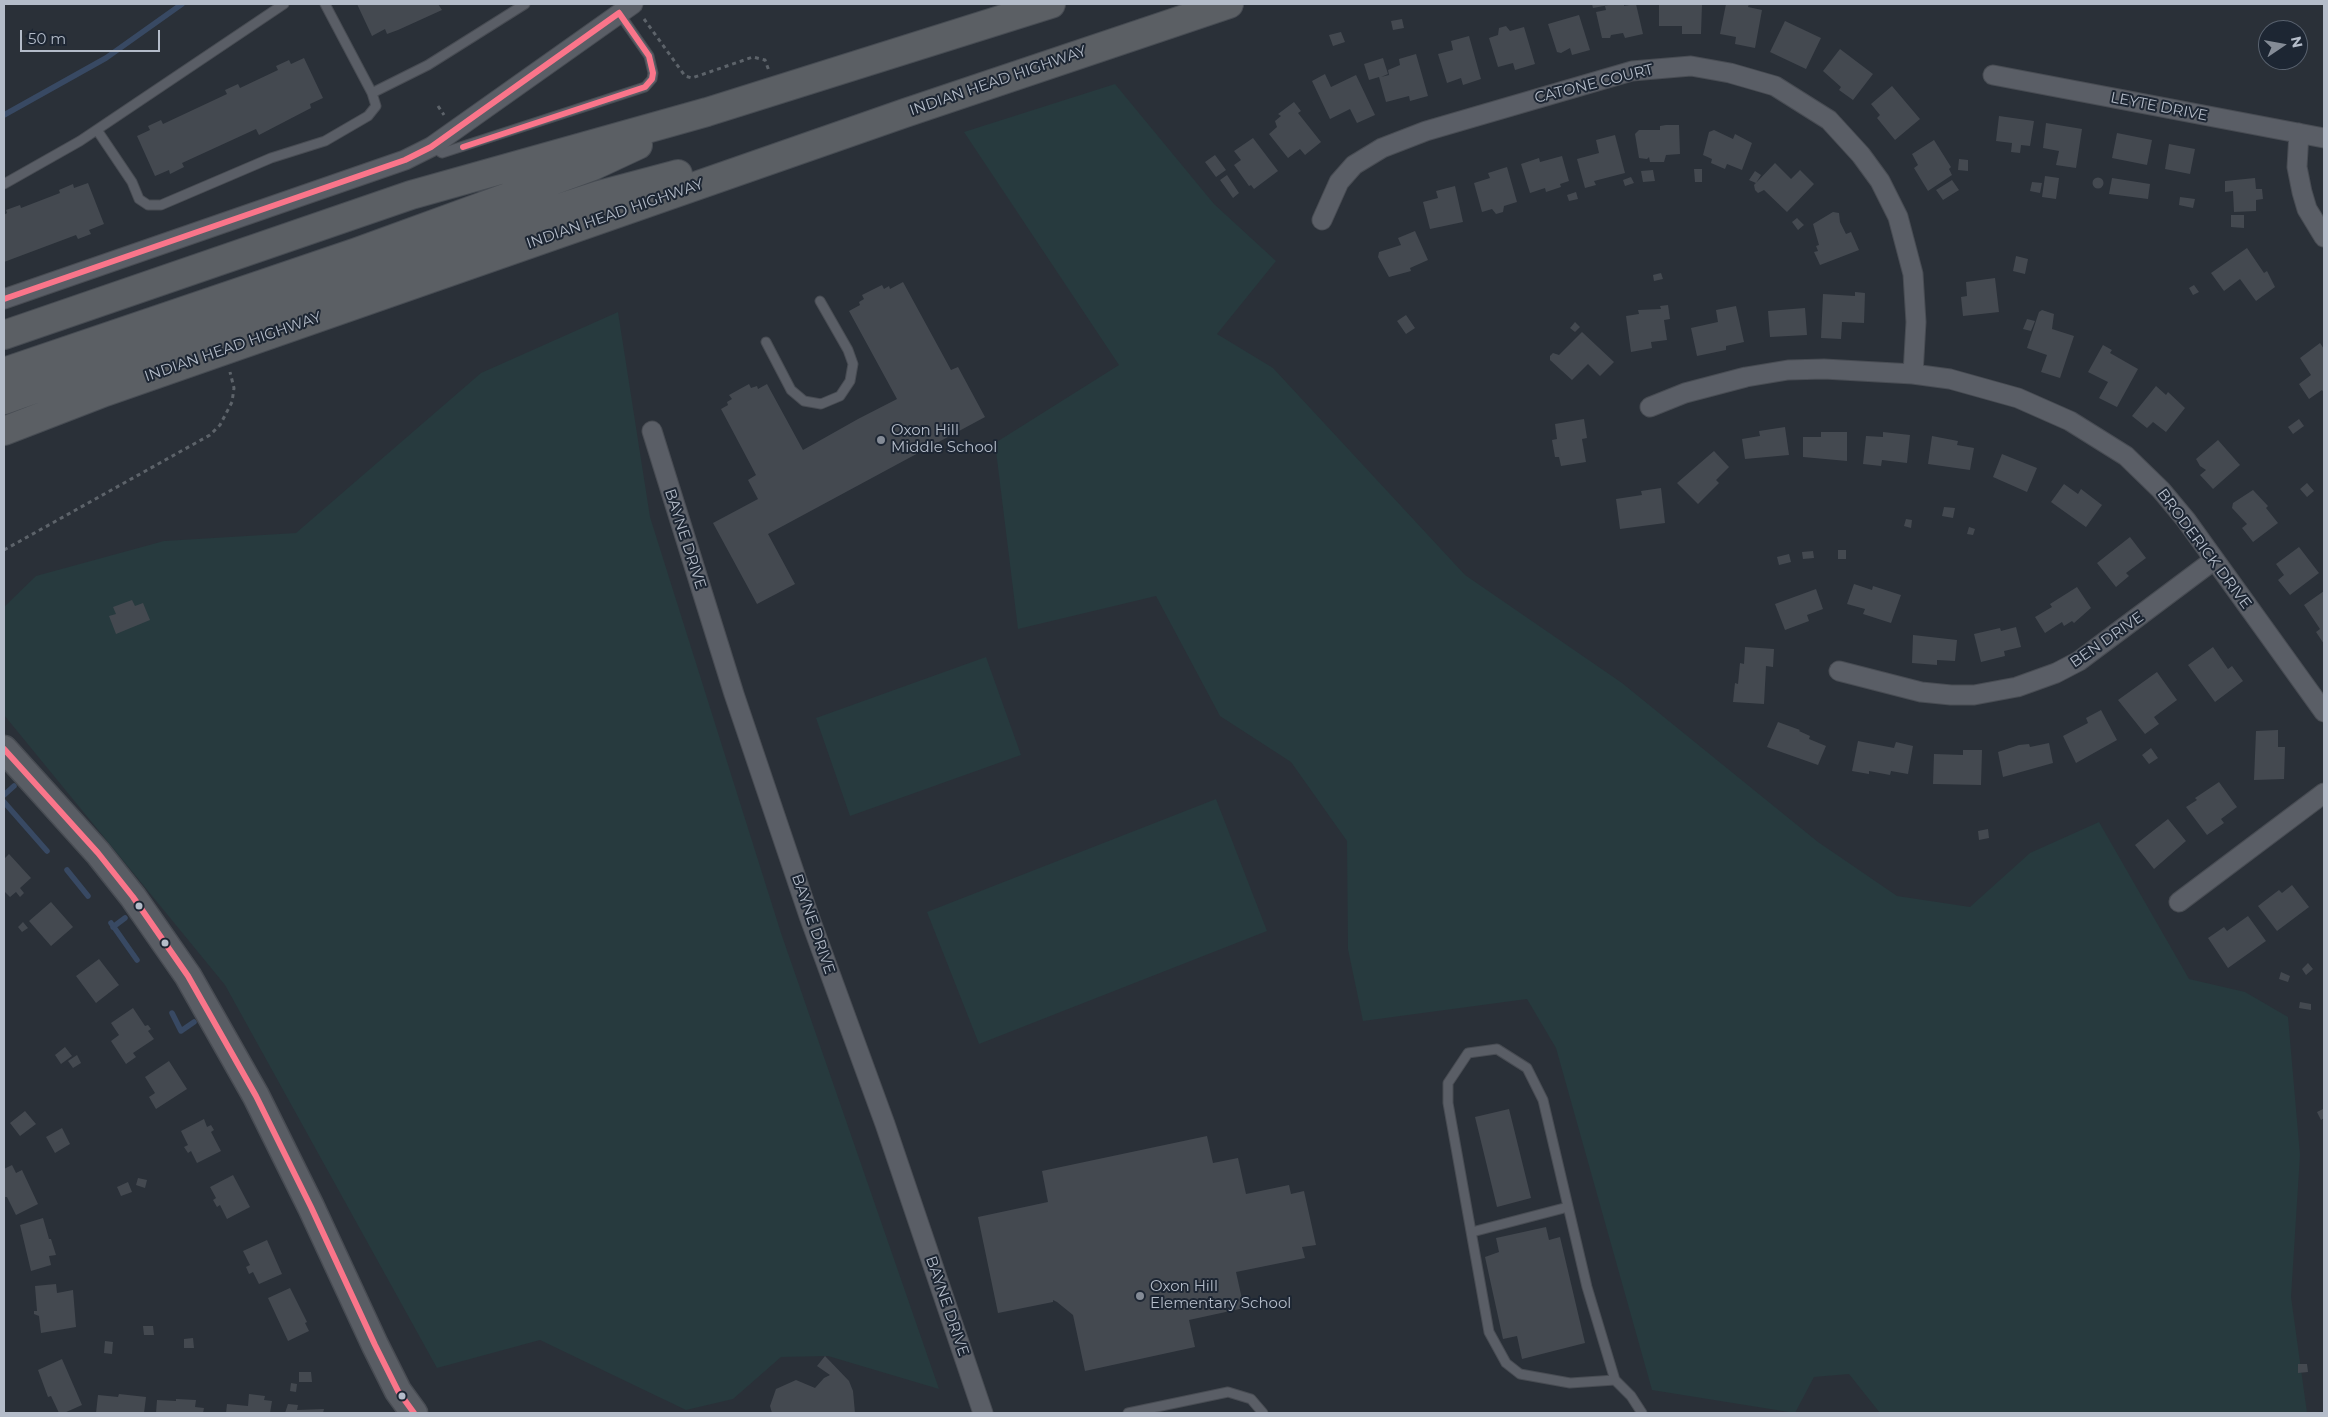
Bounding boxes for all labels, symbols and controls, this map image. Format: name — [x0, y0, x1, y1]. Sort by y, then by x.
scale bar — [22, 20, 162, 52]
north arrow — [2258, 20, 2308, 70]
text: 50 m — [28, 29, 66, 48]
text: N — [2287, 35, 2307, 49]
street label: INDIAN HEAD HIGHWAY — [907, 42, 1089, 120]
street label: CATONE COURT — [1533, 61, 1655, 107]
street label: LEYTE DRIVE — [2109, 89, 2209, 125]
street label: INDIAN HEAD HIGHWAY — [524, 175, 706, 253]
street label: INDIAN HEAD HIGHWAY — [142, 308, 324, 386]
place label: Oxon Hill Middle School — [891, 422, 997, 457]
marker: Oxon Hill Middle School — [875, 434, 887, 446]
street label: BRODERICK DRIVE — [2153, 485, 2255, 613]
street label: BAYNE DRIVE — [660, 486, 710, 592]
street label: BEN DRIVE — [2067, 608, 2147, 672]
street label: BAYNE DRIVE — [787, 872, 839, 976]
unlabelled marker — [134, 901, 144, 911]
unlabelled marker — [160, 938, 170, 948]
street label: BAYNE DRIVE — [921, 1254, 973, 1358]
place label: Oxon Hill Elementary School — [1150, 1278, 1291, 1313]
marker: Oxon Hill Elementary School — [1134, 1290, 1146, 1302]
unlabelled marker — [397, 1391, 407, 1401]

